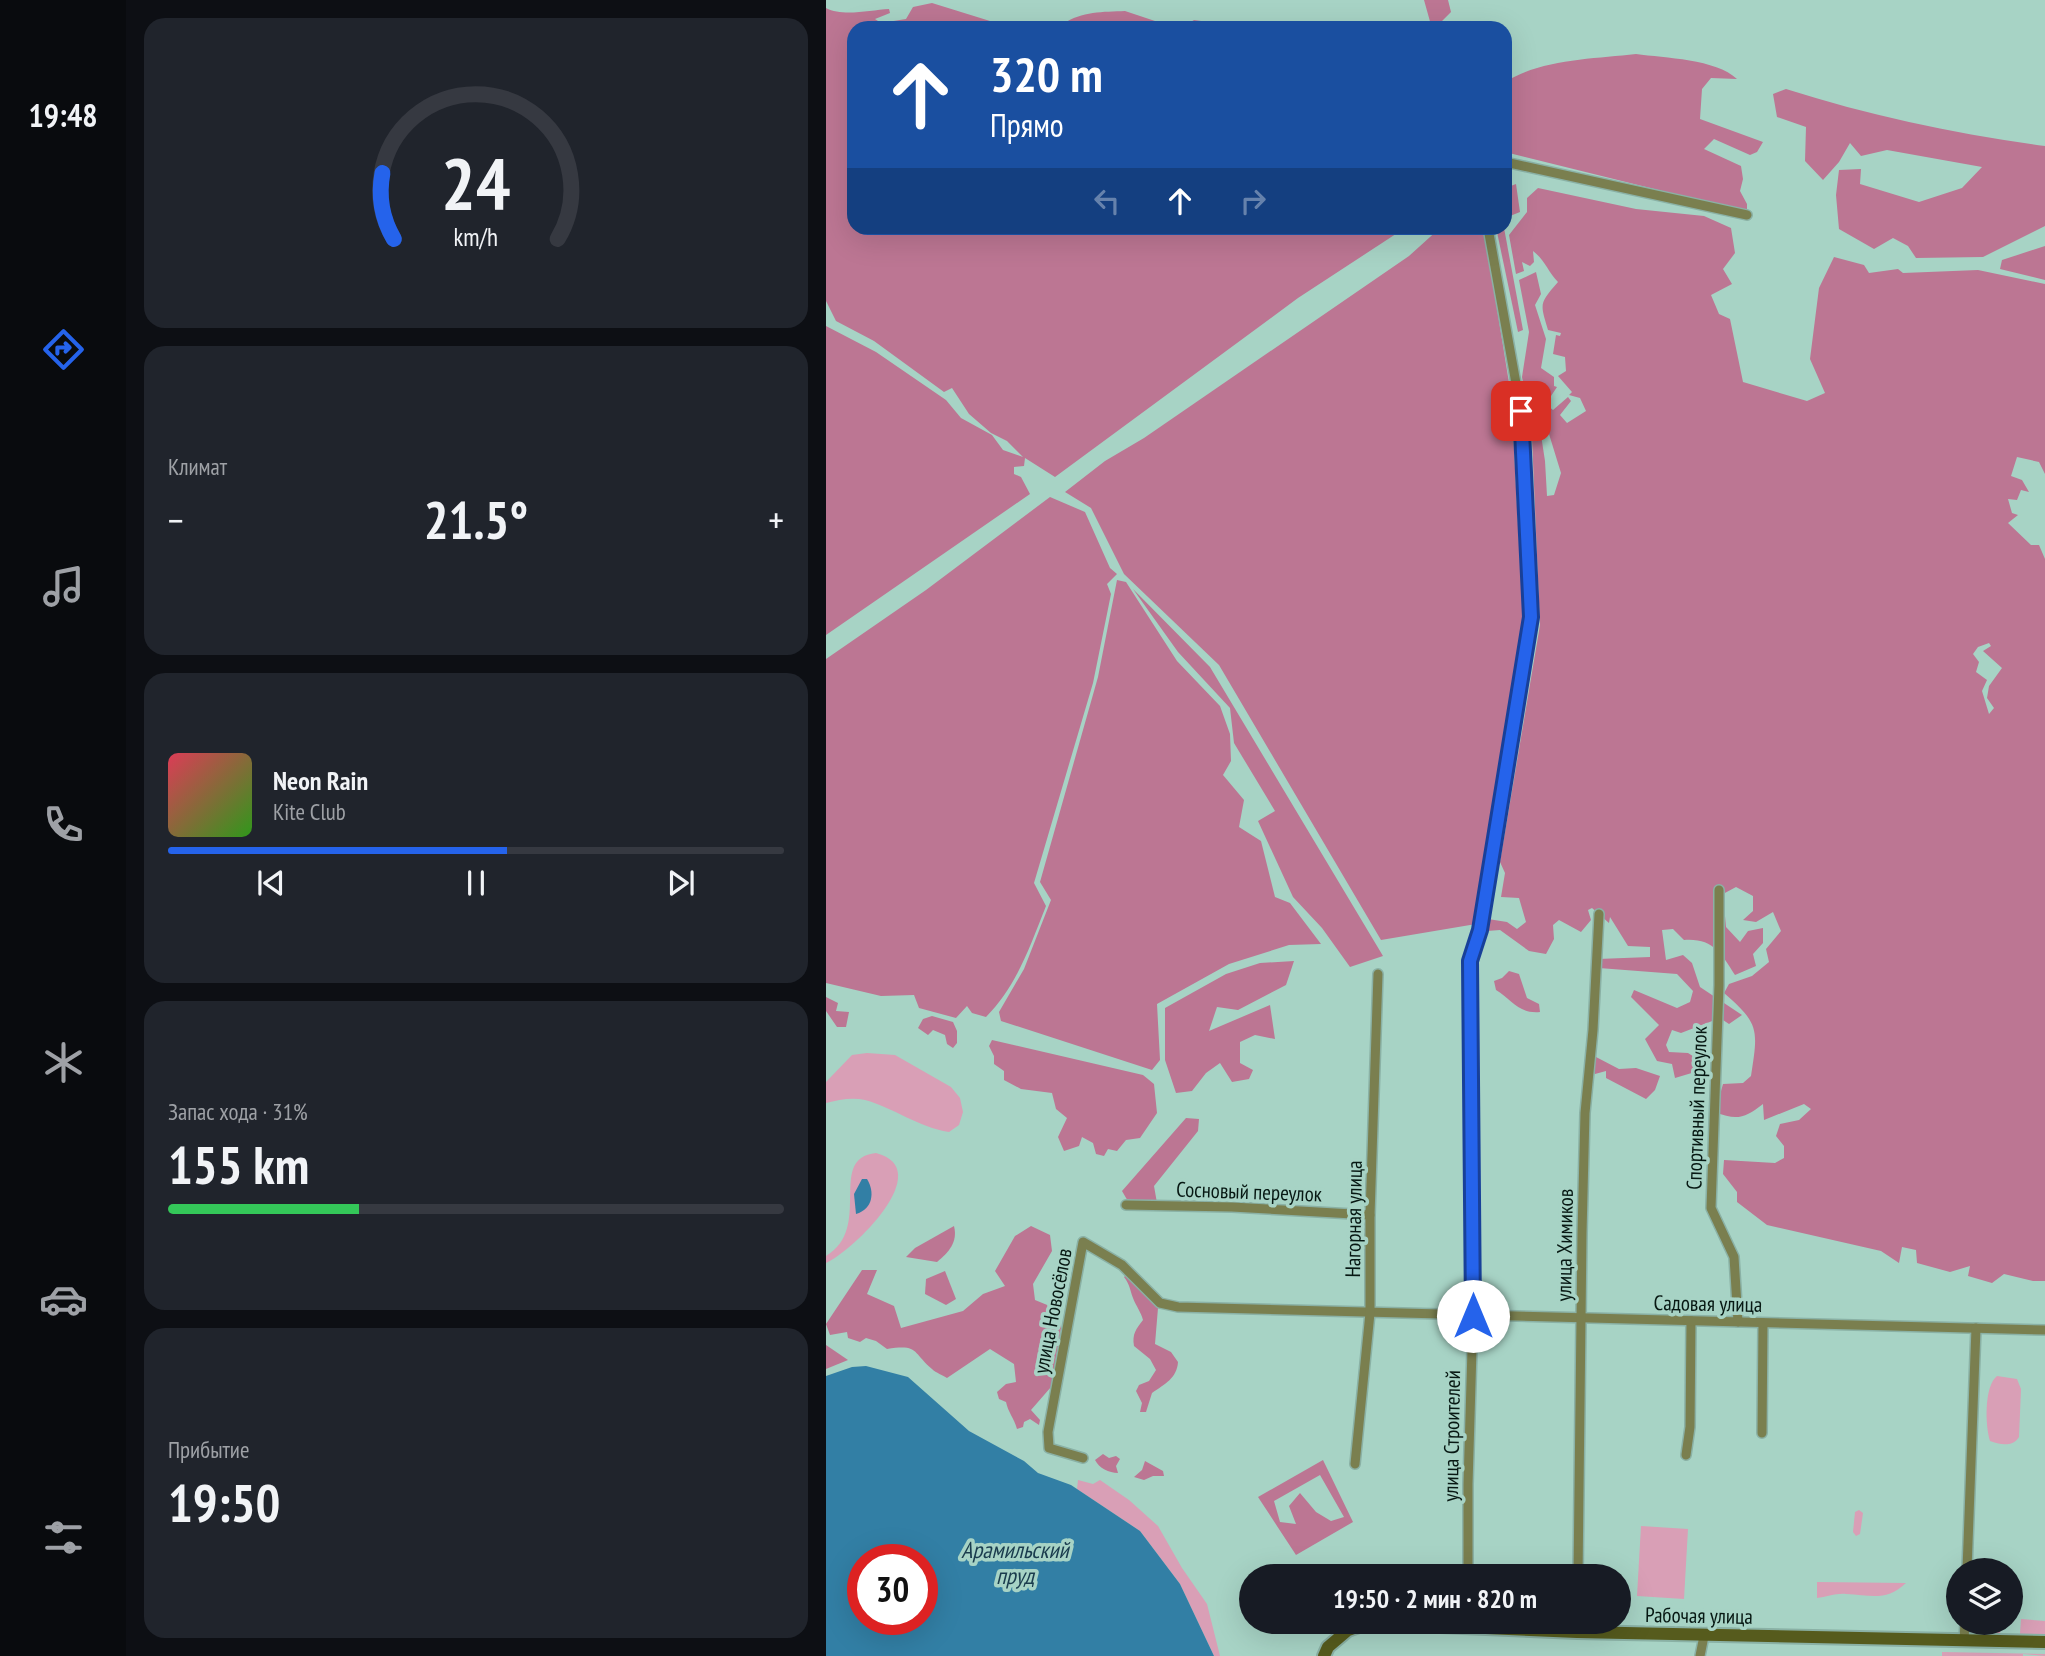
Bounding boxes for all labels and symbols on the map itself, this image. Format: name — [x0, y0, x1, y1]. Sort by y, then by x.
pin — [1491, 381, 1551, 441]
street label: Спортивный переулок — [1680, 1026, 1713, 1190]
street label: Нагорная улица — [1339, 1160, 1368, 1278]
street label: Сосновый переулок — [1176, 1175, 1322, 1208]
street label: улица Химиков — [1550, 1188, 1579, 1301]
street label: улица Новосёлов — [1027, 1246, 1078, 1376]
position arrow — [1436, 1279, 1510, 1353]
street label: Садовая улица — [1653, 1289, 1763, 1318]
street label: улица Строителей — [1437, 1370, 1466, 1502]
water label: Арамильский пруд — [961, 1535, 1072, 1590]
speed limit sign: 30 — [847, 1544, 938, 1635]
street label: Рабочая улица — [1645, 1601, 1753, 1630]

